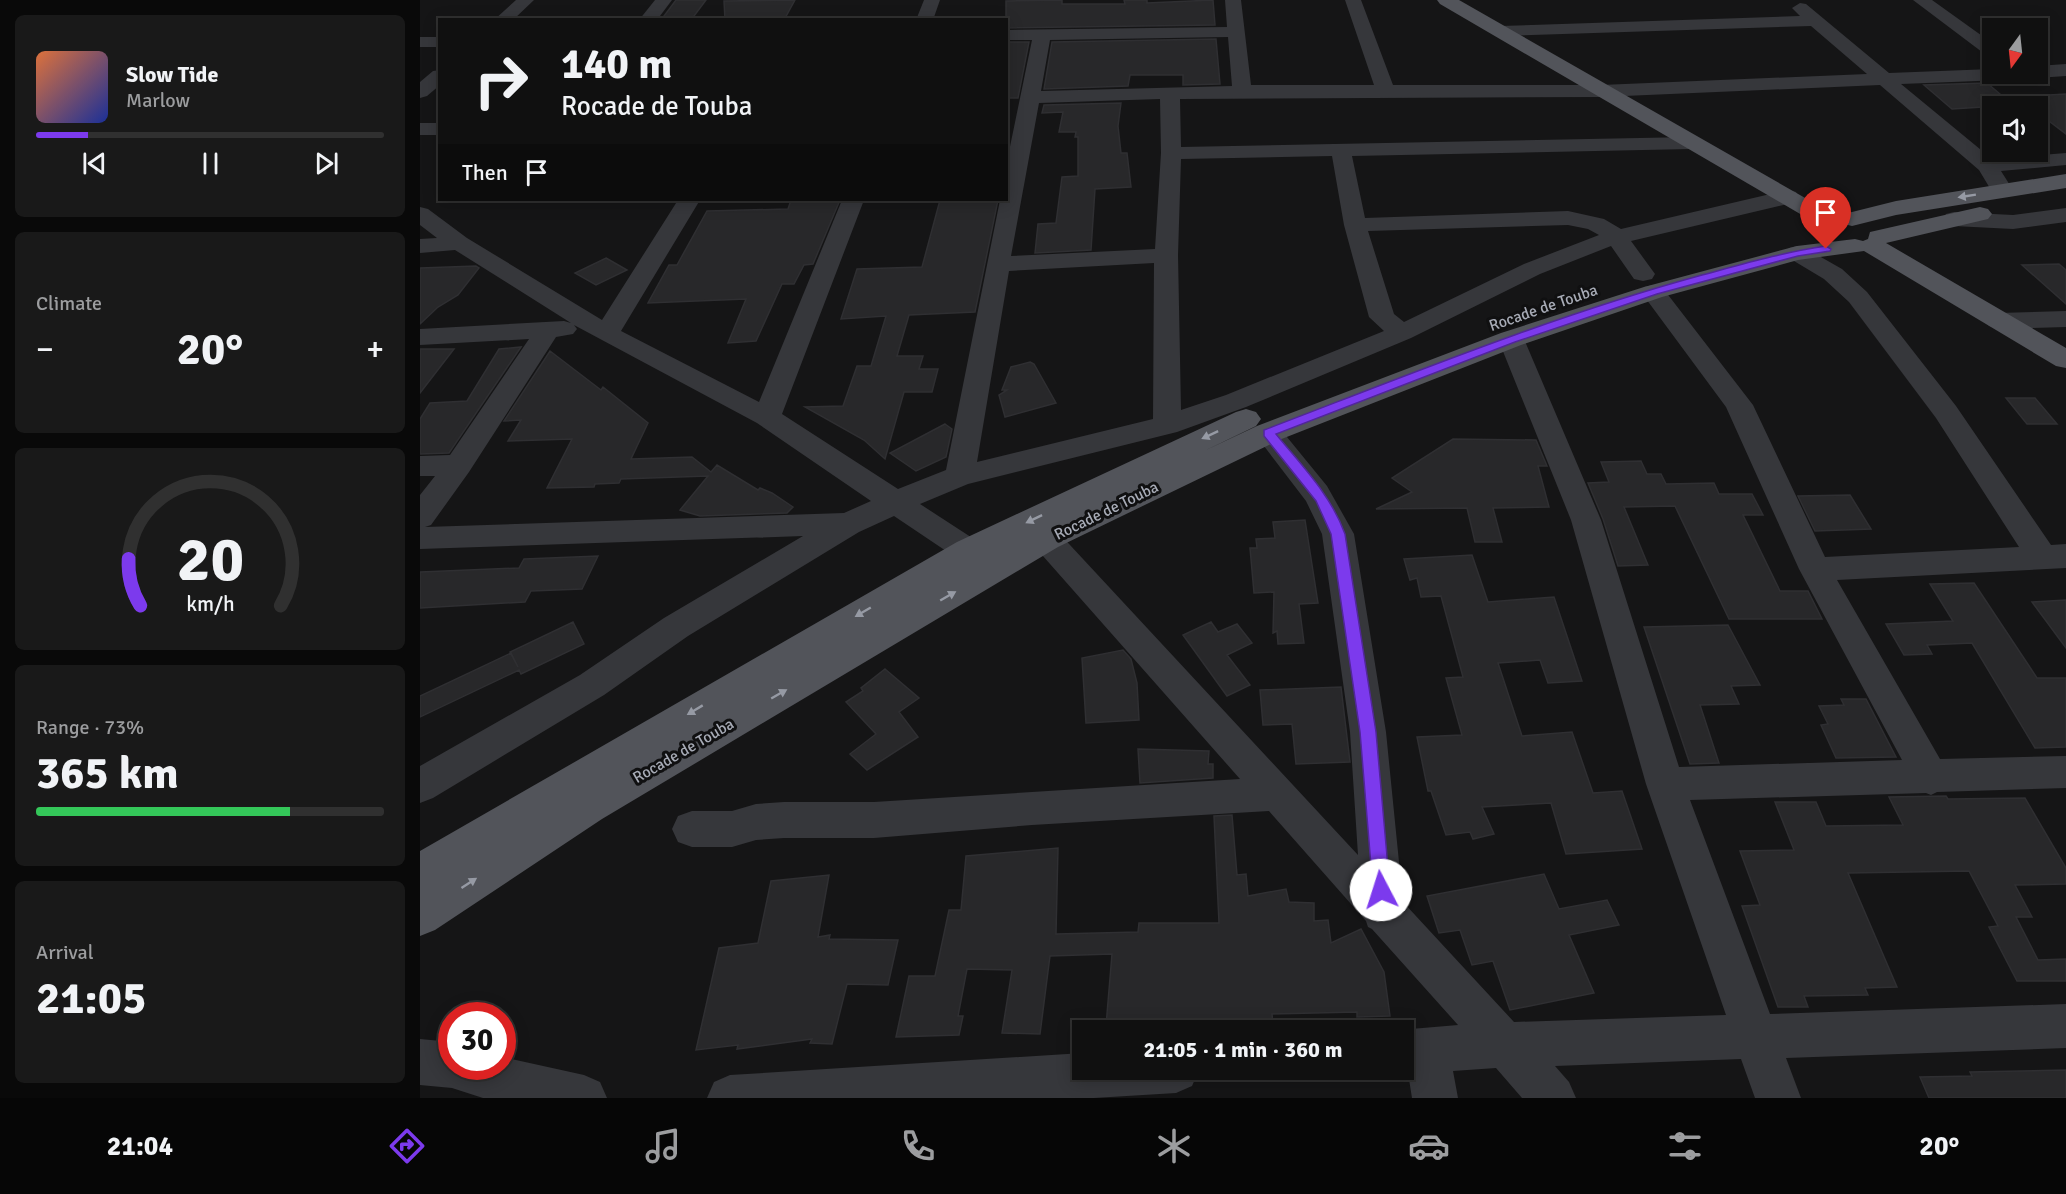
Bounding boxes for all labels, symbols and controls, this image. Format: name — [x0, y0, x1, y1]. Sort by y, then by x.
north arrow — [1982, 18, 2048, 84]
map controls — [1982, 18, 2048, 162]
text: 140 m — [561, 39, 672, 90]
icon: right — [462, 42, 540, 120]
text: Slow Tide — [126, 61, 218, 88]
text: Marlow — [126, 88, 190, 113]
text: Rocade de Touba — [561, 90, 753, 123]
button: sound — [1982, 96, 2048, 162]
icon: previous — [78, 147, 111, 180]
icon: pause — [194, 147, 227, 180]
icon: next — [310, 147, 343, 180]
icon: arrive — [520, 156, 553, 189]
text: Then — [462, 159, 508, 186]
pin — [1800, 187, 1851, 249]
one-way arrow — [1957, 192, 1976, 201]
icon: arrive — [1809, 196, 1842, 229]
street label: Rocade de Touba — [1486, 280, 1600, 336]
text: Climate — [36, 291, 102, 316]
text: 20° — [177, 322, 243, 377]
text: − — [36, 329, 54, 370]
text: + — [366, 329, 384, 370]
one-way arrow — [1201, 430, 1219, 440]
street label: Rocade de Touba — [1051, 477, 1162, 545]
one-way arrow — [1026, 515, 1043, 524]
text: 20 — [176, 521, 244, 598]
text: km/h — [186, 591, 234, 617]
one-way arrow — [939, 592, 956, 602]
one-way arrow — [855, 606, 871, 617]
one-way arrow — [771, 689, 787, 700]
one-way arrow — [687, 705, 703, 716]
street label: Rocade de Touba — [629, 714, 738, 788]
text: Range · 73% — [36, 715, 144, 740]
text: 365 km — [36, 746, 179, 801]
position arrow — [1349, 858, 1413, 922]
one-way arrow — [461, 878, 477, 889]
text: Arrival — [36, 940, 94, 965]
text: 21:05 — [36, 971, 146, 1026]
speed limit sign: 30 — [438, 1002, 516, 1080]
text: 21:05 · 1 min · 360 m — [1143, 1036, 1343, 1063]
icon: directions — [386, 1125, 428, 1167]
icon: music — [642, 1125, 684, 1167]
icon: phone — [897, 1125, 939, 1167]
icon: climate — [1153, 1125, 1195, 1167]
icon: car — [1408, 1125, 1450, 1167]
icon: filters — [1664, 1125, 1706, 1167]
text: 21:04 — [107, 1130, 173, 1163]
text: 20° — [1919, 1130, 1959, 1163]

